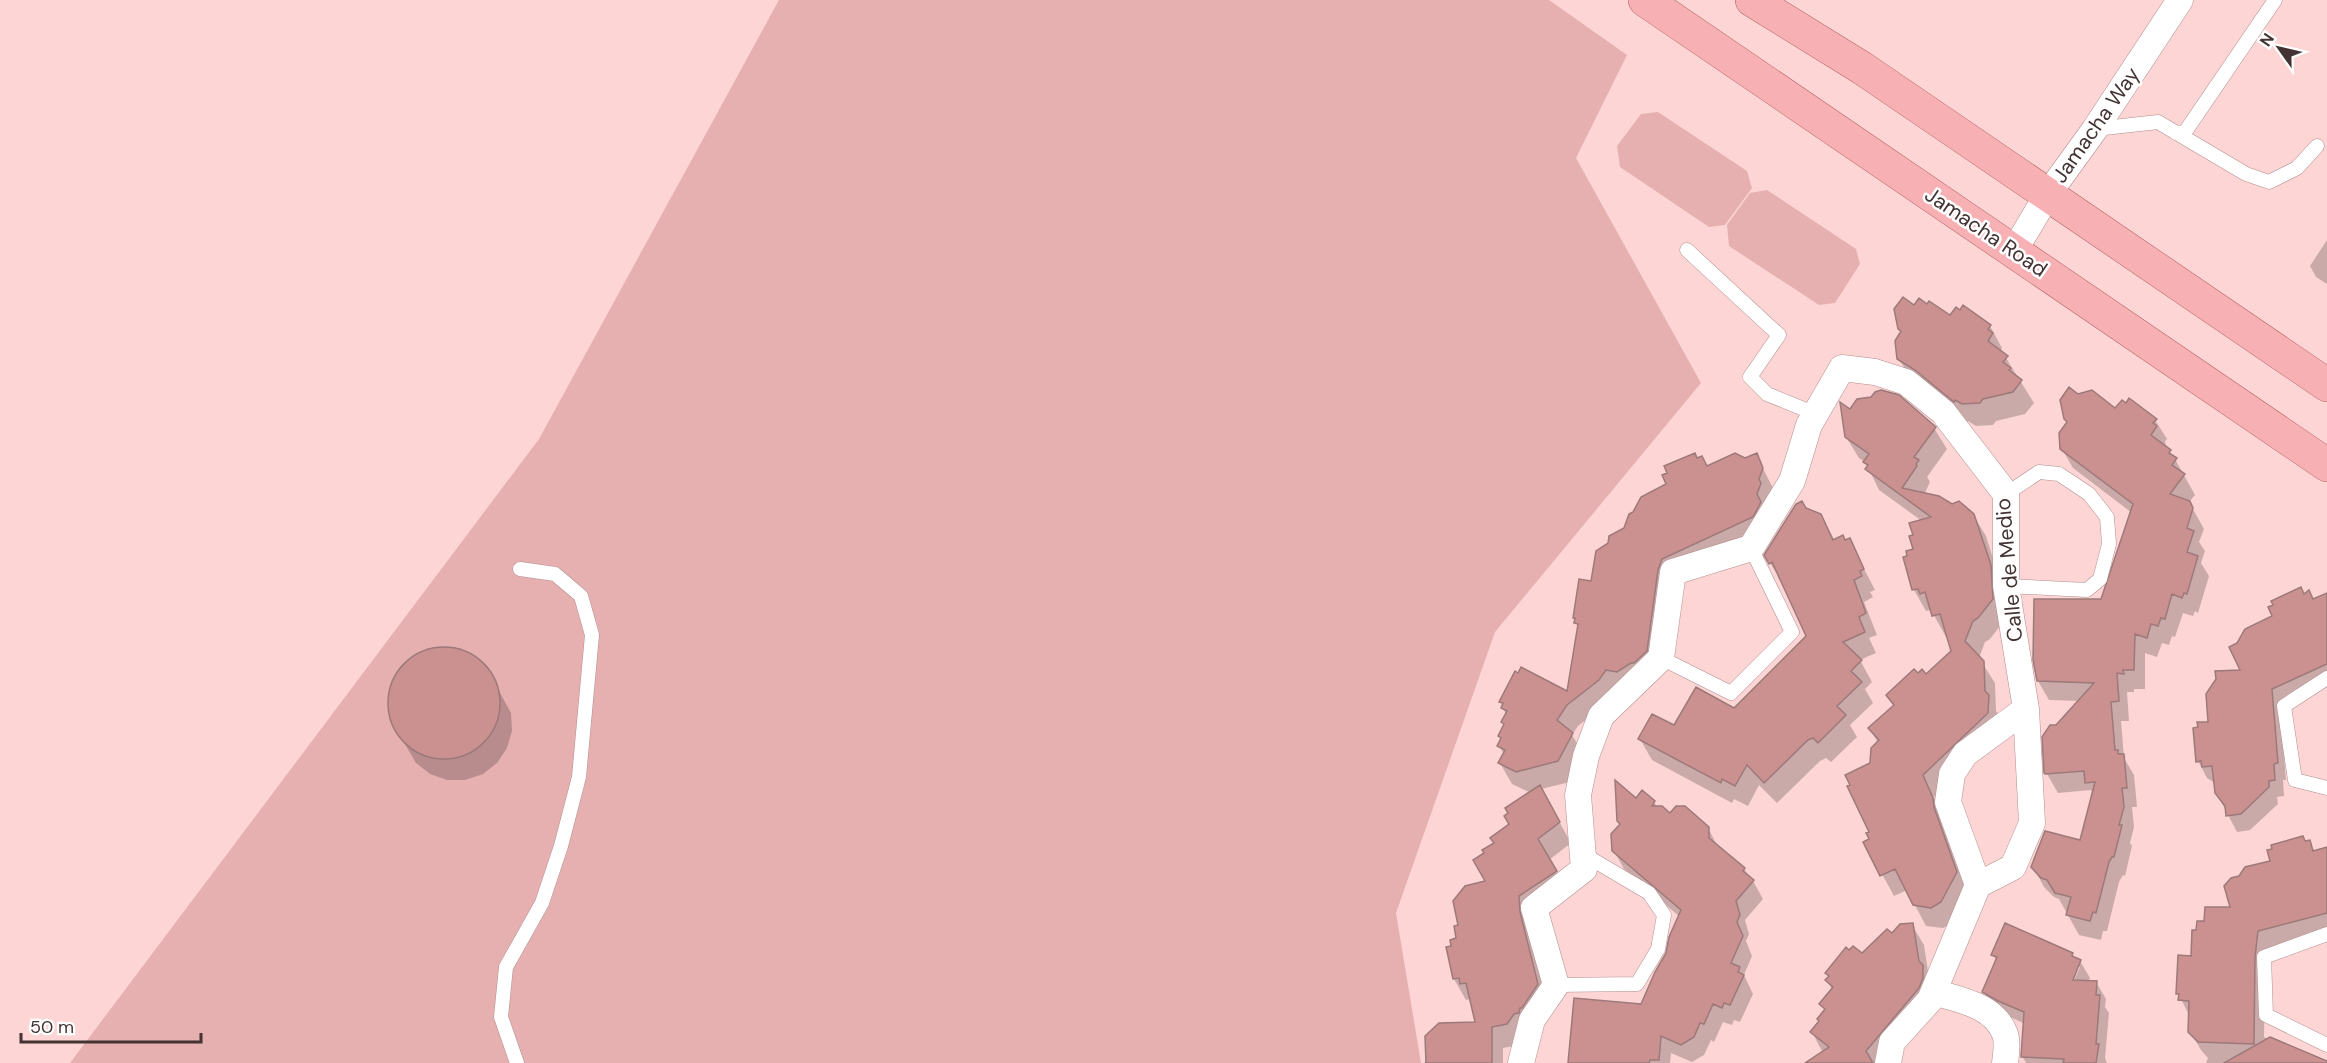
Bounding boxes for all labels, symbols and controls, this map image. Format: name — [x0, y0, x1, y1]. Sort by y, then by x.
north arrow — [2249, 18, 2309, 78]
text: N — [2255, 29, 2279, 51]
street label: Jamacha Way — [2046, 61, 2146, 188]
street label: Jamacha Road — [1919, 181, 2053, 283]
street label: Calle de Medio — [1989, 497, 2029, 643]
scale bar — [21, 1006, 201, 1044]
text: 50 m — [30, 1015, 74, 1039]

